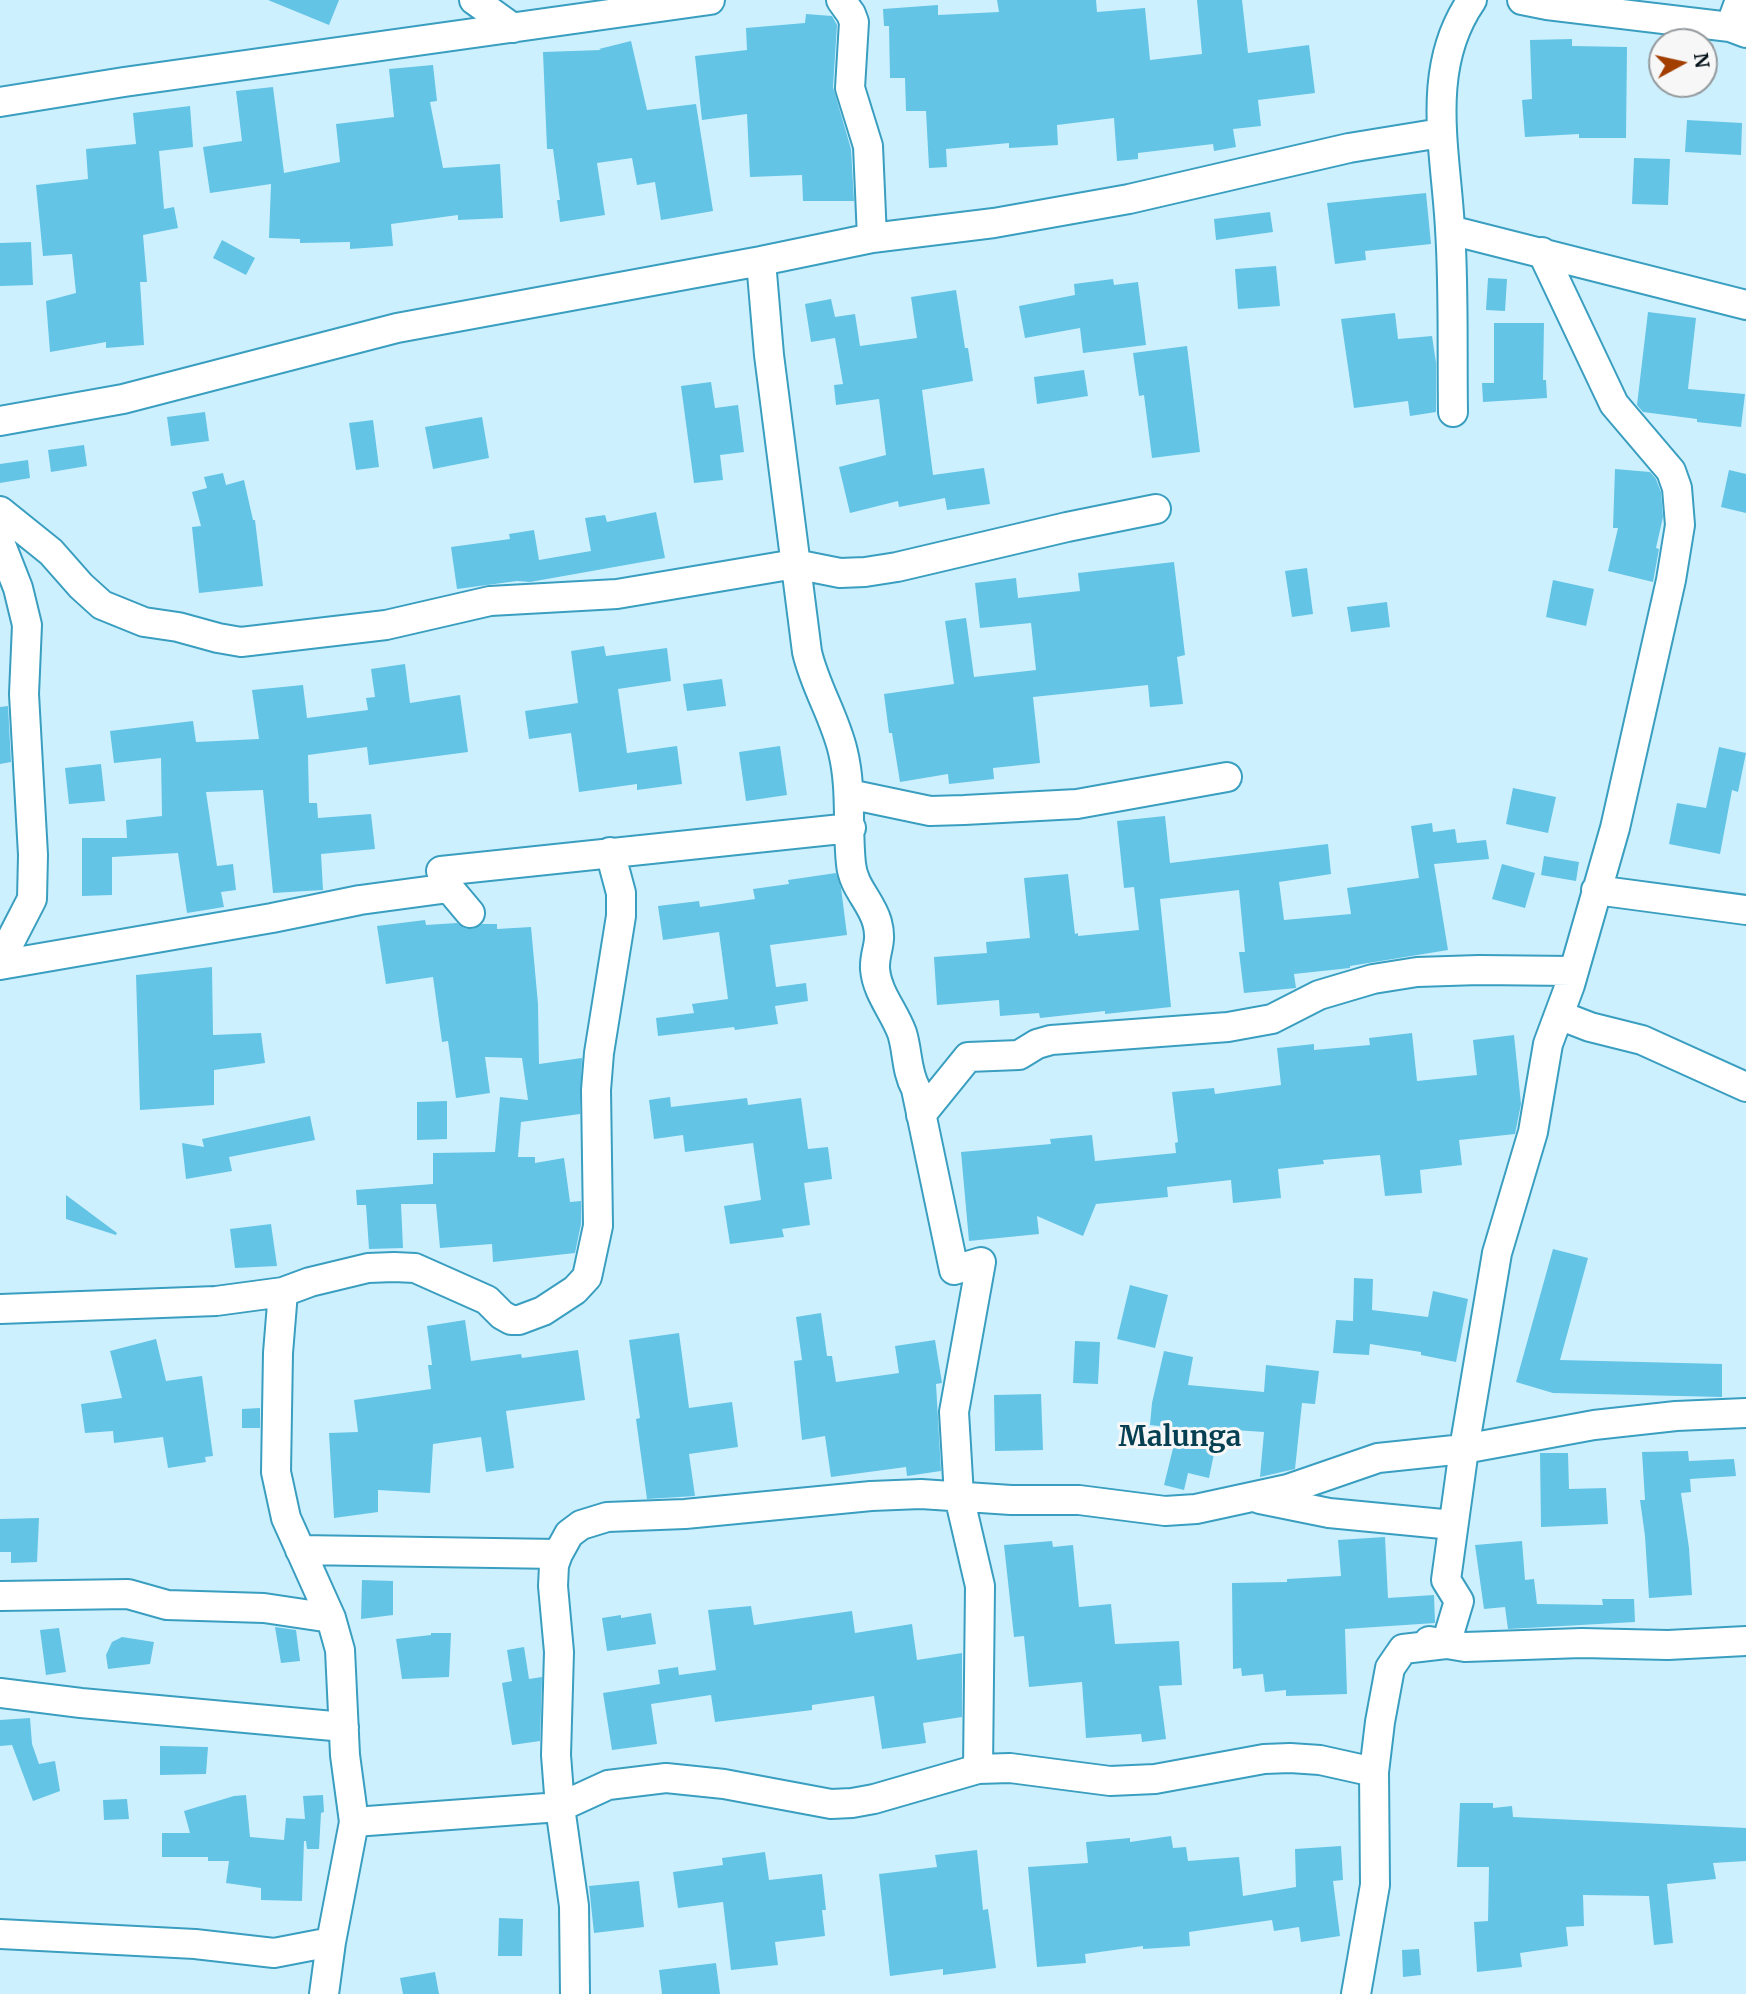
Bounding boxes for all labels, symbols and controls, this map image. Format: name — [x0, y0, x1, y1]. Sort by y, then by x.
north arrow — [1648, 28, 1718, 98]
text: N — [1689, 51, 1715, 69]
district label: Malunga — [1119, 1421, 1241, 1455]

